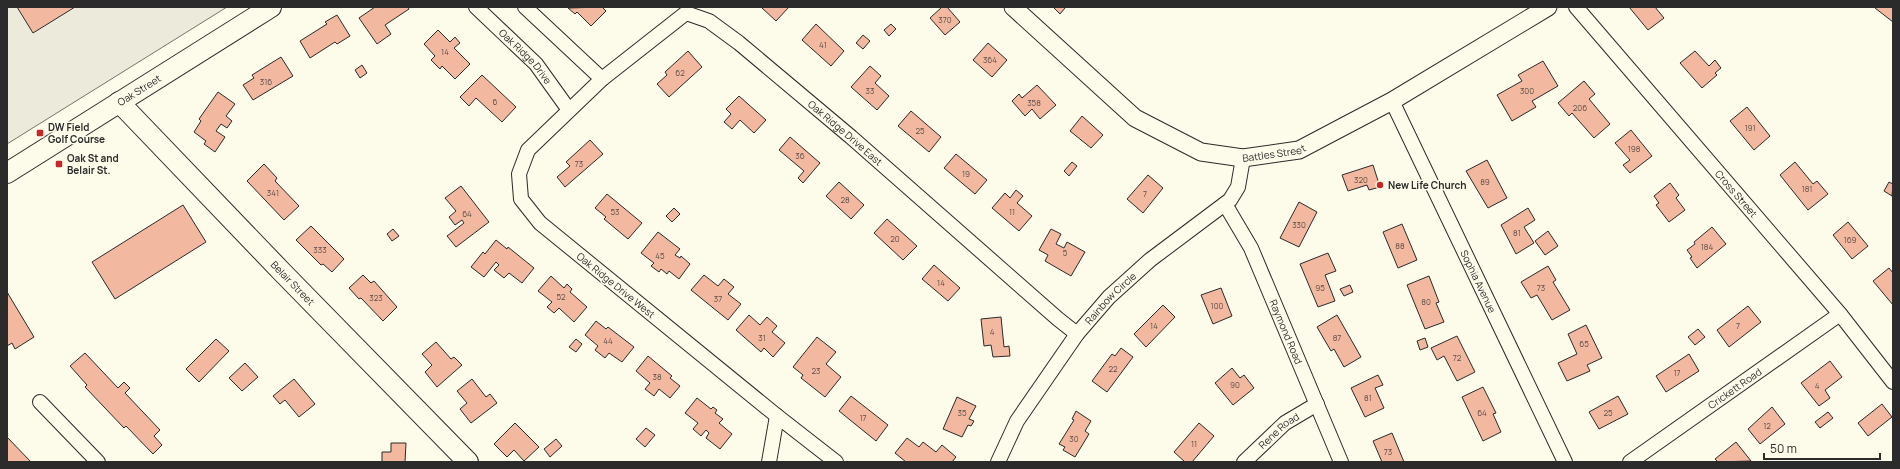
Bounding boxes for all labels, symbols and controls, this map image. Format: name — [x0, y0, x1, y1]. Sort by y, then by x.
house number: 370 — [938, 14, 952, 25]
street label: Oak Ridge Drive — [496, 25, 555, 87]
house number: 41 — [819, 39, 827, 50]
house number: 14 — [441, 46, 449, 57]
house number: 364 — [983, 54, 997, 65]
house number: 62 — [675, 67, 685, 78]
street label: Oak Street — [114, 71, 164, 109]
house number: 316 — [260, 76, 272, 87]
house number: 33 — [866, 85, 874, 96]
house number: 300 — [1520, 85, 1534, 96]
house number: 6 — [493, 96, 498, 107]
street label: Oak Ridge Drive East — [805, 97, 886, 169]
house number: 358 — [1027, 97, 1041, 108]
house number: 206 — [1573, 102, 1587, 113]
place label: DW Field Golf Course — [48, 120, 105, 146]
house number: 191 — [1744, 122, 1756, 133]
house number: 25 — [915, 125, 925, 136]
marker: DW Field Golf Course — [35, 128, 45, 138]
street label: Battles Street — [1241, 141, 1308, 165]
house number: 198 — [1628, 143, 1641, 154]
house number: 36 — [795, 150, 805, 161]
place label: Oak St and Belair St. — [67, 151, 119, 177]
house number: 73 — [575, 158, 583, 169]
marker: Oak St and Belair St. — [54, 159, 64, 169]
street label: Cross Street — [1712, 167, 1761, 220]
house number: 19 — [962, 168, 970, 179]
house number: 320 — [1354, 174, 1368, 185]
house number: 89 — [1480, 176, 1490, 187]
place label: New Life Church — [1388, 178, 1467, 192]
marker: New Life Church — [1375, 180, 1385, 190]
house number: 181 — [1802, 183, 1812, 194]
house number: 341 — [267, 187, 279, 198]
house number: 7 — [1143, 188, 1147, 199]
house number: 28 — [840, 194, 850, 205]
house number: 53 — [610, 206, 620, 217]
house number: 11 — [1009, 206, 1015, 217]
house number: 64 — [462, 208, 472, 219]
house number: 330 — [1292, 219, 1306, 230]
house number: 81 — [1513, 227, 1521, 238]
house number: 20 — [890, 233, 900, 244]
house number: 169 — [1844, 234, 1857, 245]
house number: 88 — [1395, 240, 1405, 251]
house number: 184 — [1701, 241, 1714, 252]
house number: 333 — [313, 244, 327, 255]
house number: 5 — [1063, 247, 1068, 258]
street label: Sophia Avenue — [1457, 248, 1500, 315]
street label: Oak Ridge Drive West — [574, 249, 658, 321]
house number: 45 — [655, 250, 665, 261]
street label: Belair Street — [268, 258, 318, 308]
street label: Rainbow Circle — [1082, 269, 1139, 327]
house number: 14 — [937, 277, 945, 288]
house number: 95 — [1315, 282, 1325, 293]
house number: 73 — [1537, 282, 1545, 293]
house number: 52 — [557, 291, 566, 302]
house number: 323 — [369, 292, 383, 303]
house number: 37 — [714, 293, 722, 304]
house number: 80 — [1421, 296, 1431, 307]
street label: Raymond Road — [1266, 297, 1306, 366]
house number: 100 — [1211, 300, 1224, 311]
house number: 14 — [1150, 320, 1158, 331]
house number: 7 — [1736, 320, 1740, 331]
house number: 4 — [990, 326, 995, 337]
house number: 31 — [758, 332, 766, 343]
house number: 87 — [1333, 332, 1341, 343]
house number: 44 — [603, 335, 613, 346]
house number: 65 — [1579, 338, 1589, 349]
house number: 72 — [1453, 352, 1462, 363]
house number: 22 — [1108, 363, 1118, 374]
street label: Crickett Road — [1705, 364, 1764, 412]
house number: 23 — [812, 365, 820, 376]
house number: 17 — [1673, 367, 1681, 378]
house number: 38 — [652, 371, 662, 382]
house number: 90 — [1230, 379, 1240, 390]
house number: 4 — [1815, 380, 1820, 391]
house number: 81 — [1364, 392, 1372, 403]
house number: 35 — [957, 407, 967, 418]
house number: 64 — [1477, 407, 1487, 418]
house number: 25 — [1603, 407, 1613, 418]
street label: Rene Road — [1255, 409, 1302, 452]
house number: 17 — [859, 412, 867, 423]
house number: 12 — [1763, 420, 1771, 431]
house number: 30 — [1069, 433, 1079, 444]
scale bar — [1764, 435, 1880, 461]
house number: 11 — [1191, 438, 1197, 449]
text: 50 m — [1770, 440, 1797, 457]
house number: 73 — [1384, 446, 1392, 457]

